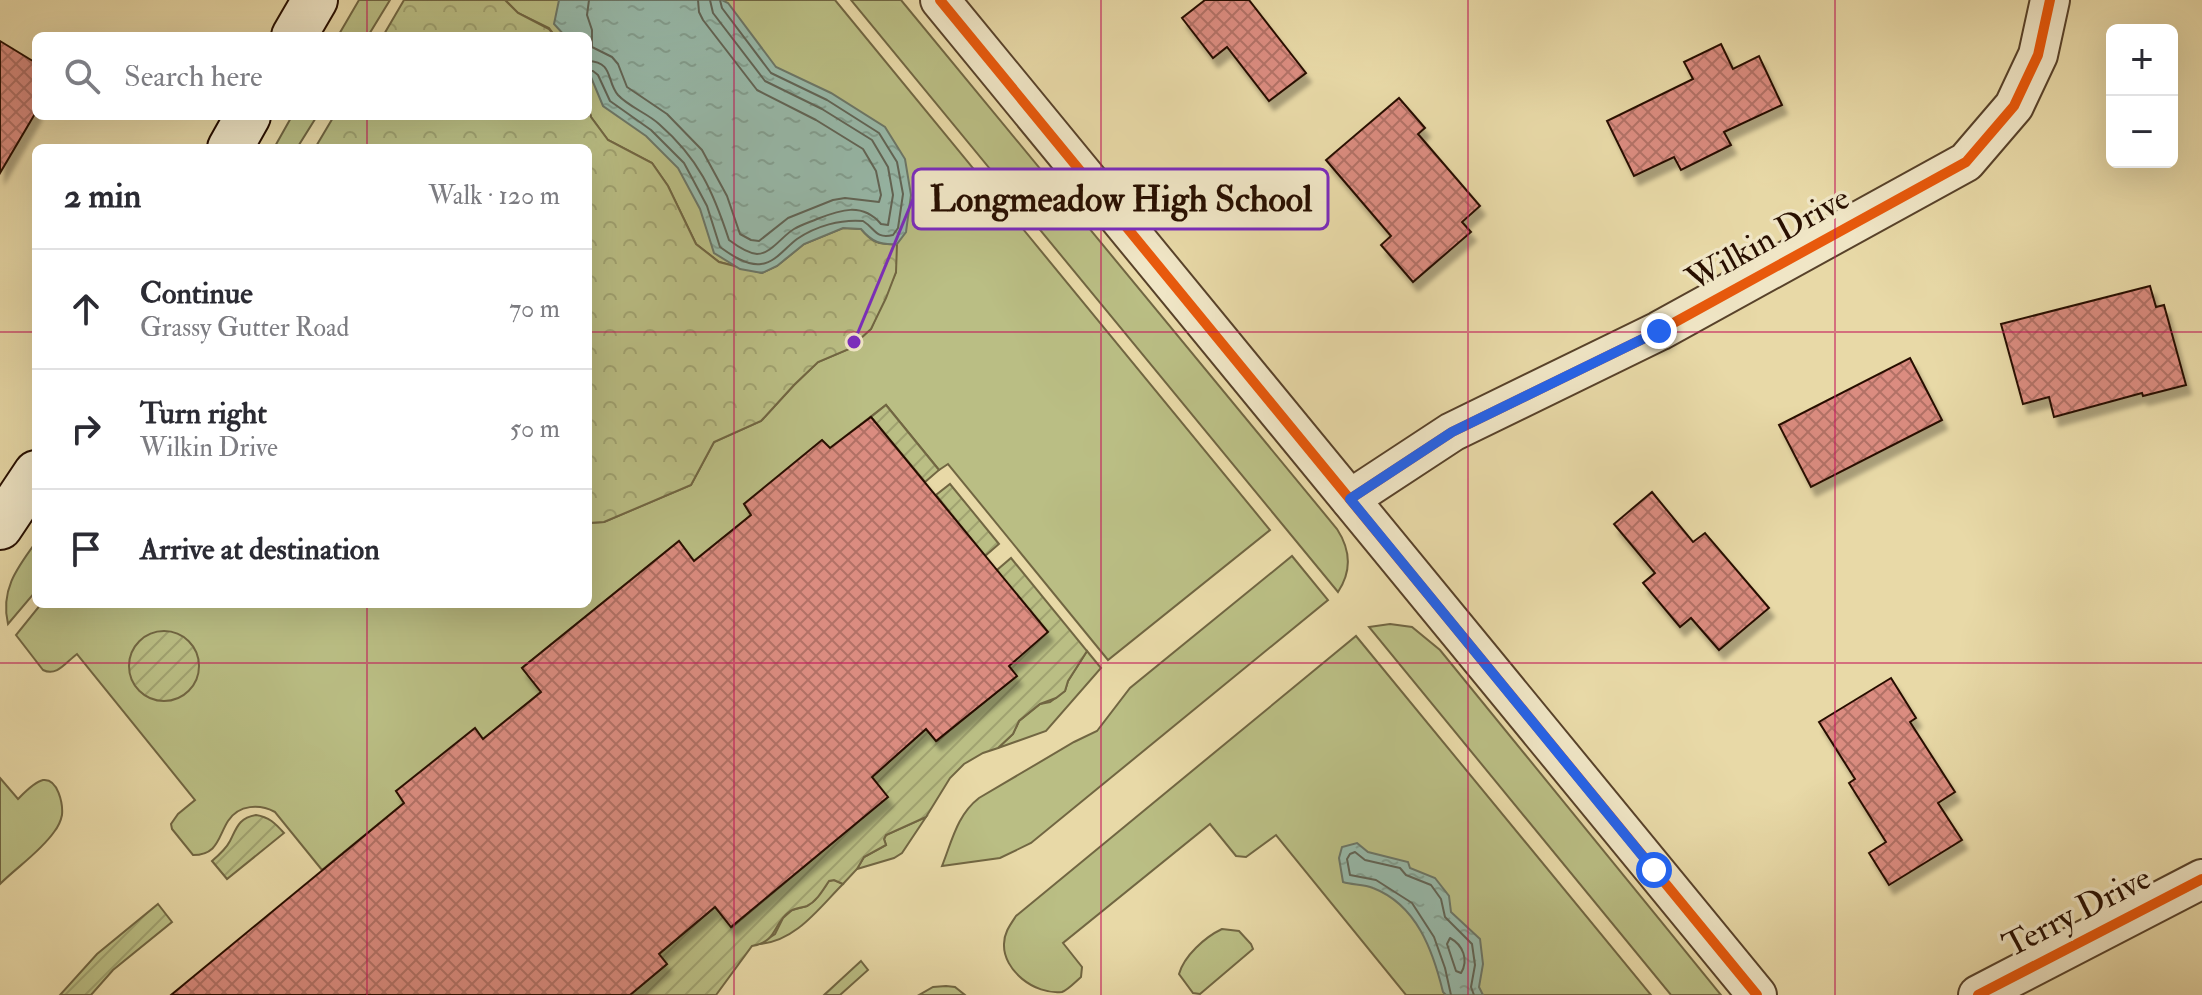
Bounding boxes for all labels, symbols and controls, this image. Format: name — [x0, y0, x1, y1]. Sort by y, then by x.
map controls — [2106, 24, 2178, 168]
button: + — [2106, 24, 2178, 96]
search box — [32, 32, 592, 120]
icon: search — [60, 54, 104, 98]
text: Search here — [124, 58, 263, 95]
button: − — [2106, 96, 2178, 168]
callout: Longmeadow High School — [913, 169, 1328, 229]
text: 2 min — [64, 175, 141, 218]
text: Longmeadow High School — [930, 177, 1313, 222]
street label: Wilkin Drive — [1678, 177, 1857, 302]
text: Walk · 120 m — [429, 180, 560, 212]
text: Continue — [140, 275, 253, 312]
icon: ahead — [64, 287, 108, 331]
text: 70 m — [509, 293, 560, 325]
text: Grassy Gutter Road — [140, 312, 349, 344]
route end — [1641, 313, 1677, 349]
text: Turn right — [140, 395, 267, 432]
icon: right — [64, 407, 108, 451]
text: 50 m — [510, 413, 560, 445]
text: Wilkin Drive — [140, 432, 278, 464]
icon: arrive — [64, 527, 108, 571]
text: Arrive at destination — [140, 531, 380, 568]
route start — [1636, 852, 1672, 888]
street label: Terry Drive — [1996, 856, 2158, 968]

